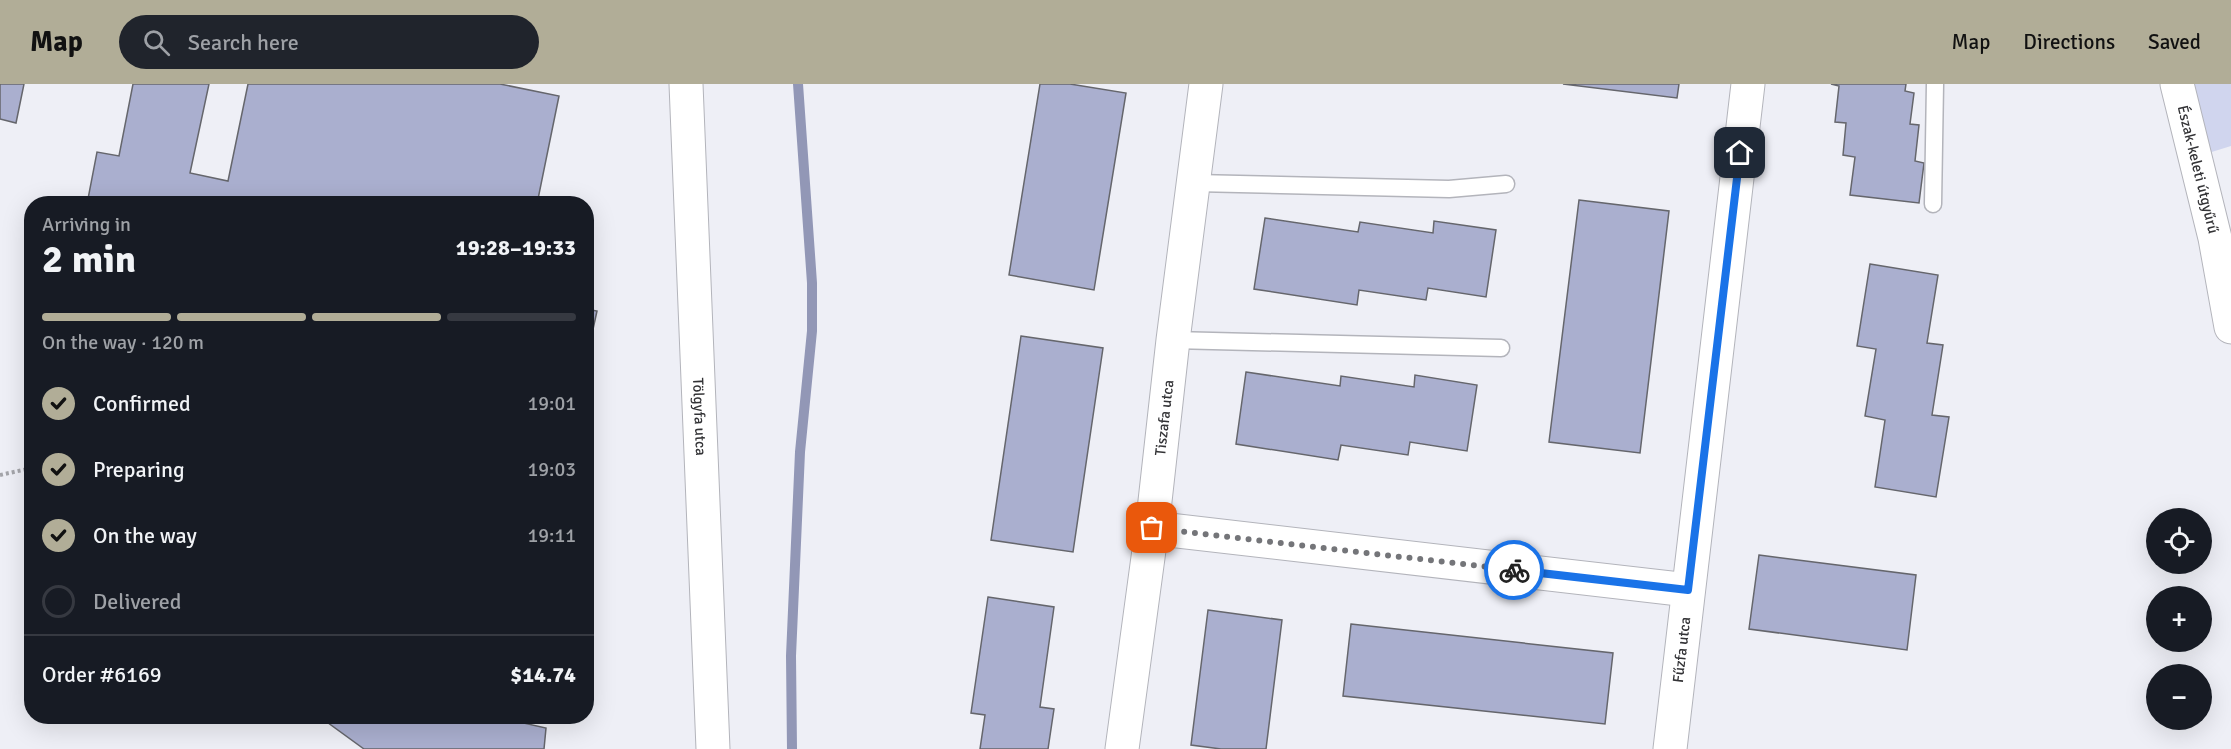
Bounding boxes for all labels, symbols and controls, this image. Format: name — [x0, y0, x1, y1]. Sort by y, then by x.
search box — [119, 15, 539, 69]
text: Map — [30, 25, 83, 59]
icon: search — [140, 26, 173, 59]
text: Search here — [188, 29, 299, 56]
text: Map — [1952, 29, 1990, 55]
text: Directions — [2023, 29, 2115, 55]
text: Saved — [2148, 29, 2201, 55]
street label: Észak-keleti útgyűrű — [2174, 103, 2223, 235]
pin — [1714, 127, 1765, 178]
icon: home — [1723, 136, 1756, 169]
text: Arriving in — [42, 212, 131, 237]
text: 19:28–19:33 — [456, 234, 576, 261]
text: 2 min — [42, 235, 136, 283]
text: On the way · 120 m — [42, 330, 204, 355]
street label: Tölgyfa utca — [689, 377, 710, 456]
street label: Tiszafa utca — [1151, 379, 1178, 457]
icon: check — [42, 387, 75, 420]
text: Confirmed — [93, 390, 191, 417]
text: 19:01 — [527, 391, 576, 416]
icon: check — [42, 453, 75, 486]
text: Preparing — [93, 456, 185, 483]
text: 19:03 — [527, 457, 576, 482]
pin — [1126, 502, 1177, 553]
map controls — [2146, 508, 2212, 730]
button: locate — [2146, 508, 2212, 574]
icon: bag — [1135, 511, 1168, 544]
icon: check — [42, 519, 75, 552]
text: On the way — [93, 522, 197, 549]
text: 19:11 — [527, 523, 576, 548]
courier — [1484, 540, 1544, 600]
icon: bike — [1498, 554, 1531, 587]
button: + — [2146, 586, 2212, 652]
text: Delivered — [93, 588, 181, 615]
street label: Fűzfa utca — [1669, 616, 1694, 684]
text: Order #6169 — [42, 661, 162, 688]
text: $14.74 — [510, 661, 576, 688]
button: − — [2146, 664, 2212, 730]

